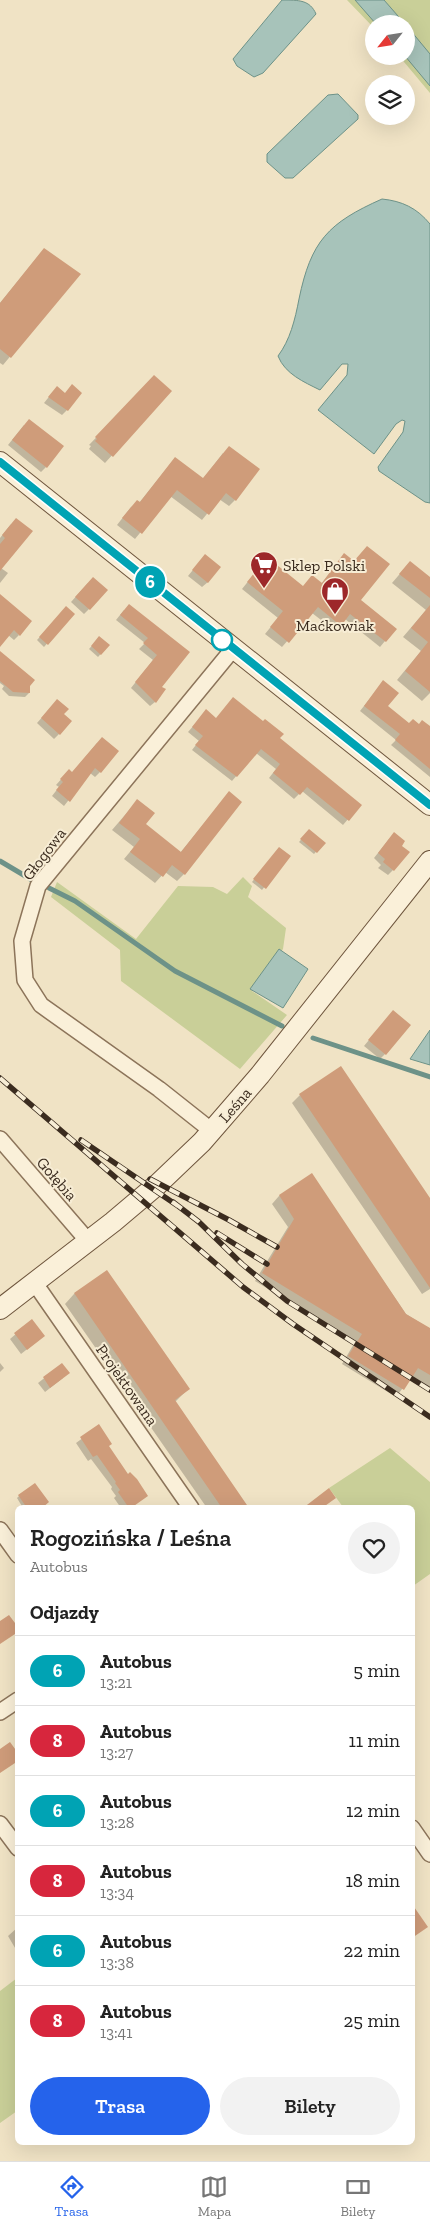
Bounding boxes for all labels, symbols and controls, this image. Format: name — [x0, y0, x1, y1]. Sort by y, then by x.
north arrow — [365, 15, 415, 65]
map controls — [365, 15, 415, 125]
button: layers — [365, 75, 415, 125]
supermarket icon: Sklep Polski — [249, 550, 279, 589]
place label: Sklep Polski — [283, 556, 366, 575]
line badge: 6 — [134, 566, 166, 598]
text: 6 — [145, 571, 155, 593]
shop icon: Maćkowiak — [320, 576, 350, 615]
place label: Maćkowiak — [296, 616, 375, 635]
unlabelled marker — [211, 629, 233, 651]
street label: Głogowa — [18, 824, 70, 884]
street label: Leśna — [215, 1083, 256, 1126]
street label: Gołębia — [33, 1153, 81, 1205]
street label: Projektowana — [92, 1341, 162, 1430]
button: heart — [348, 1522, 400, 1574]
text: Rogozińska / Leśna — [30, 1523, 231, 1552]
text: Autobus — [30, 1557, 88, 1576]
text: Odjazdy — [30, 1601, 99, 1624]
text: Autobus — [100, 1650, 172, 1673]
text: 5 min — [353, 1659, 400, 1682]
text: 6 — [53, 1660, 62, 1682]
text: 13:21 — [100, 1673, 132, 1692]
text: Autobus — [100, 1720, 172, 1743]
text: 11 min — [348, 1729, 400, 1752]
text: 8 — [53, 1730, 62, 1752]
text: 13:27 — [100, 1743, 133, 1762]
text: Autobus — [100, 1790, 172, 1813]
text: 12 min — [346, 1799, 400, 1822]
text: 6 — [53, 1800, 62, 1822]
text: 13:28 — [100, 1813, 134, 1832]
text: Autobus — [100, 1860, 172, 1883]
text: 18 min — [346, 1869, 400, 1892]
text: 8 — [53, 1870, 62, 1892]
text: 13:34 — [100, 1883, 134, 1902]
text: Autobus — [100, 1930, 172, 1953]
text: 22 min — [344, 1939, 400, 1962]
text: 6 — [53, 1940, 62, 1962]
text: 13:38 — [100, 1953, 134, 1972]
text: Autobus — [100, 2000, 172, 2023]
text: 25 min — [344, 2009, 400, 2032]
text: 8 — [53, 2010, 62, 2032]
text: 13:41 — [100, 2023, 132, 2042]
button: Trasa — [30, 2077, 210, 2135]
button: Bilety — [220, 2077, 400, 2135]
tab: Trasa — [55, 2173, 89, 2220]
tab: Mapa — [198, 2173, 231, 2220]
tab: Bilety — [340, 2173, 375, 2220]

